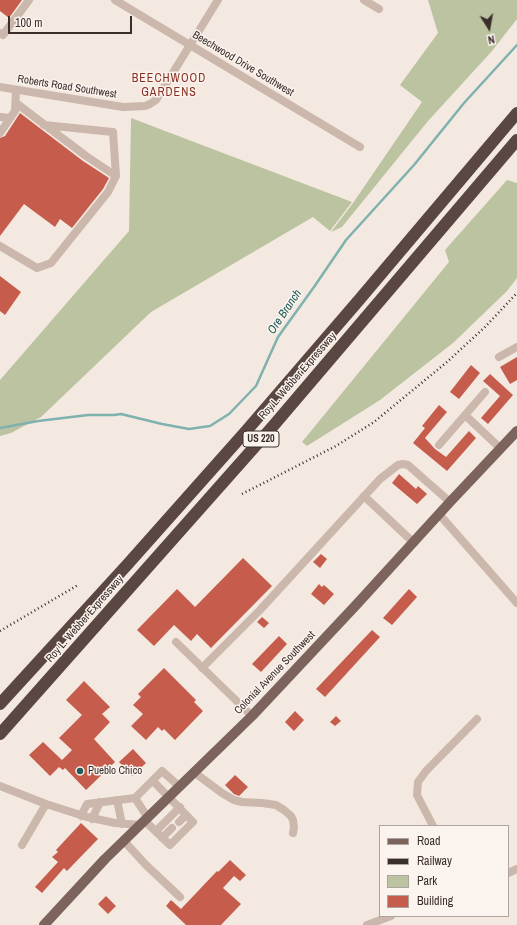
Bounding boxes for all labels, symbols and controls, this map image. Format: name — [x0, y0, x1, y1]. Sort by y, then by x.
scale bar — [10, 8, 134, 34]
north arrow — [469, 8, 509, 48]
text: 100 m — [15, 15, 42, 31]
street label: Beechwood Drive Southwest — [190, 29, 296, 99]
text: N — [487, 32, 496, 47]
district label: BEECHWOOD GARDENS — [132, 72, 206, 100]
street label: Roberts Road Southwest — [16, 73, 118, 101]
water label: Ore Branch — [265, 287, 305, 337]
street label: Roy L. Webber Expressway — [257, 330, 339, 422]
road number: US 220 — [243, 431, 279, 447]
street label: Roy L. Webber Expressway — [44, 573, 126, 665]
street label: Colonial Avenue Southwest — [232, 629, 318, 717]
place label: Pueblo Chico — [88, 764, 142, 778]
marker: Pueblo Chico — [75, 766, 85, 776]
legend — [379, 825, 509, 917]
text: Road — [417, 833, 441, 849]
text: Railway — [417, 853, 452, 869]
text: Park — [417, 873, 437, 889]
text: Building — [417, 893, 453, 909]

